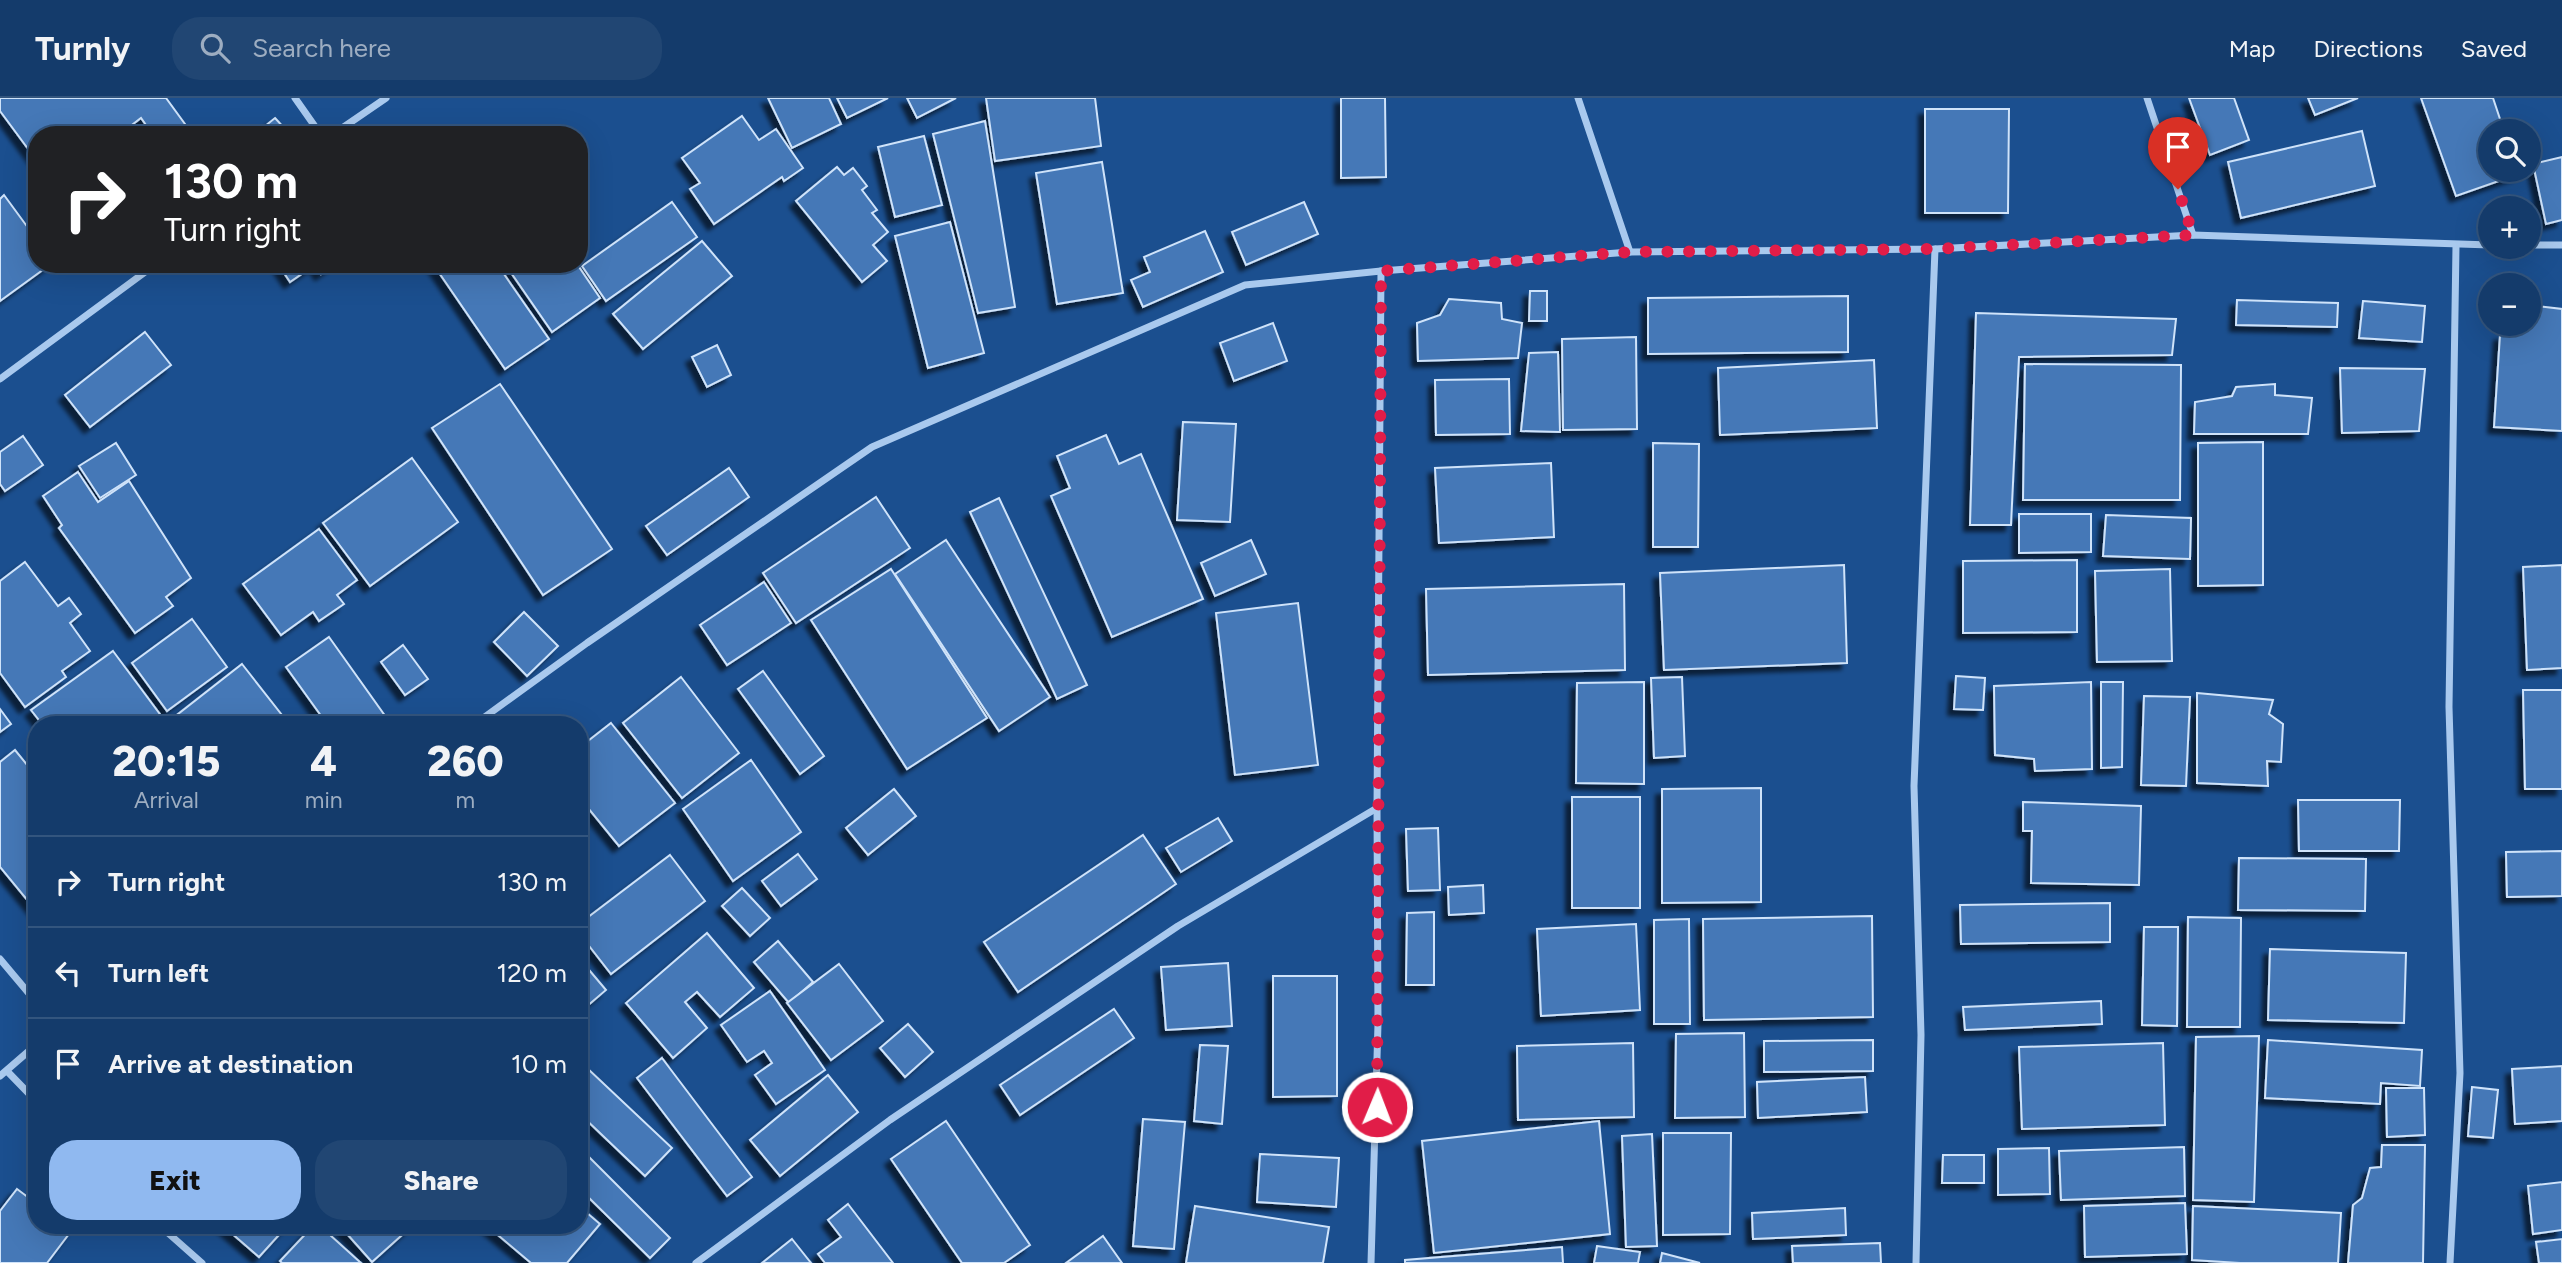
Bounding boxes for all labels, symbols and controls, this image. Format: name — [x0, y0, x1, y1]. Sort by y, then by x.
search box — [172, 17, 662, 80]
text: Turnly — [35, 29, 130, 68]
icon: search — [196, 29, 234, 67]
text: Search here — [252, 32, 391, 64]
text: Map — [2229, 34, 2275, 63]
text: Directions — [2313, 34, 2423, 63]
text: Saved — [2461, 34, 2527, 63]
pin — [2148, 117, 2208, 189]
map controls — [2478, 119, 2541, 336]
button: search — [2478, 119, 2541, 182]
icon: arrive — [2159, 128, 2197, 166]
text: 130 m — [164, 151, 298, 210]
icon: right — [49, 154, 140, 245]
button: + — [2478, 196, 2541, 259]
text: Turn right — [164, 211, 302, 249]
button: − — [2478, 273, 2541, 336]
text: 20:15 — [112, 736, 220, 787]
text: 4 — [310, 736, 337, 787]
text: 260 — [427, 736, 504, 787]
text: Arrival — [134, 786, 199, 814]
text: min — [305, 786, 343, 814]
text: m — [456, 786, 475, 814]
icon: right — [49, 863, 87, 901]
text: Turn right — [108, 866, 225, 898]
text: 130 m — [497, 866, 567, 898]
icon: left — [49, 954, 87, 992]
text: Turn left — [108, 957, 209, 989]
text: 120 m — [497, 957, 567, 989]
icon: arrive — [49, 1045, 87, 1083]
text: Arrive at destination — [108, 1048, 353, 1080]
text: 10 m — [511, 1048, 567, 1080]
position arrow — [1340, 1070, 1414, 1144]
button: Exit — [49, 1140, 301, 1220]
button: Share — [315, 1140, 567, 1220]

